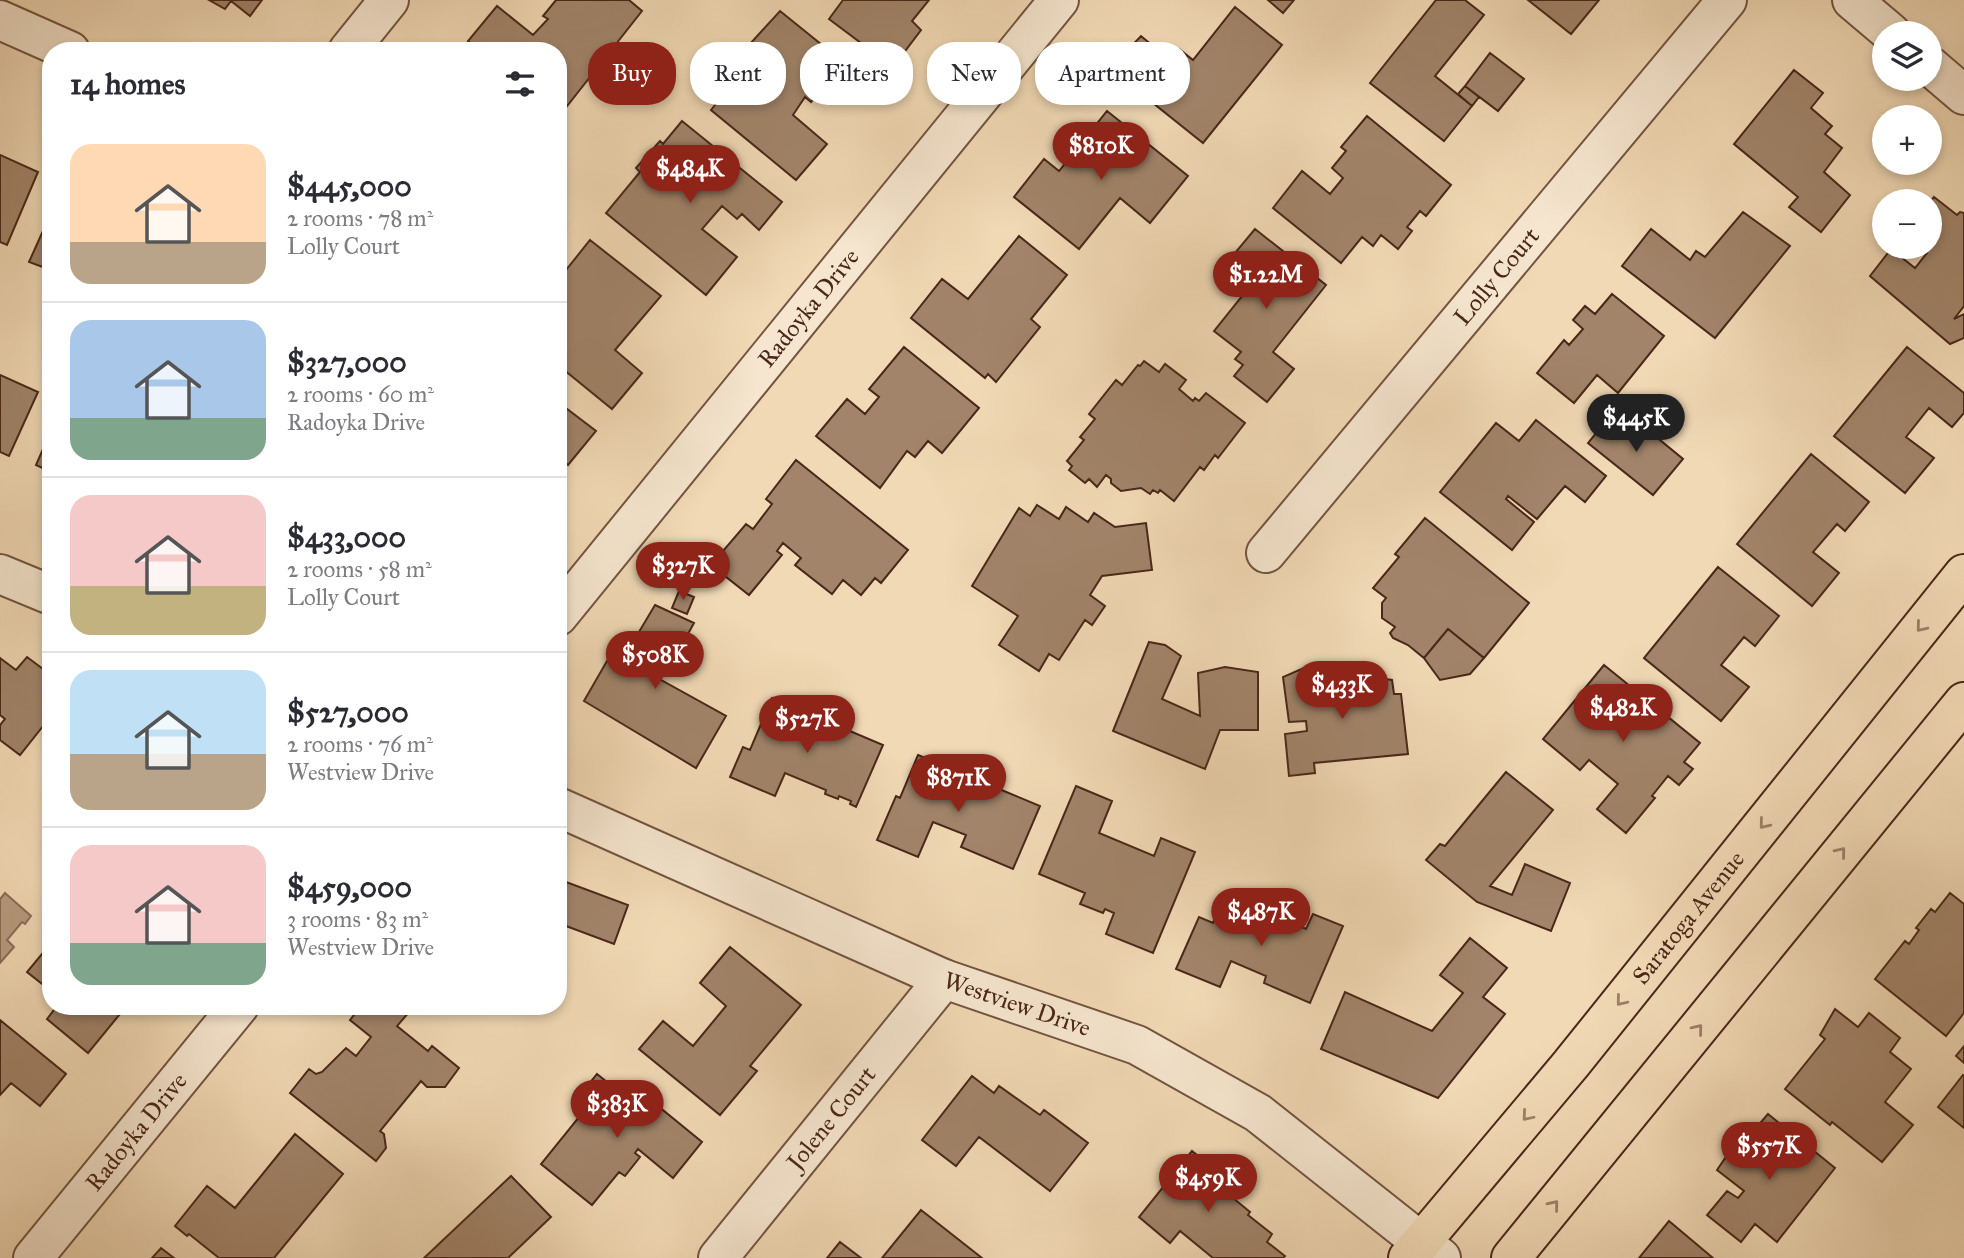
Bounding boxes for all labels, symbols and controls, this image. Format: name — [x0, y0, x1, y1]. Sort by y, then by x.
map controls — [1872, 21, 1942, 259]
button: layers — [1872, 21, 1942, 91]
chip: Buy — [588, 42, 676, 105]
chip: Rent — [690, 42, 786, 105]
chip: Filters — [800, 42, 913, 105]
chip: New — [927, 42, 1021, 105]
chip: Apartment — [1035, 42, 1190, 105]
icon: filters — [501, 65, 539, 103]
text: 14 homes — [70, 66, 185, 102]
button: + — [1872, 105, 1942, 175]
pin: $810K — [1052, 122, 1150, 182]
text: $810K — [1069, 131, 1133, 159]
pin: $484K — [641, 146, 739, 205]
text: $484K — [656, 154, 724, 182]
text: $445,000 — [287, 168, 412, 204]
icon: home — [126, 172, 210, 256]
button: − — [1872, 189, 1942, 259]
text: 2 rooms · 78 m² — [287, 204, 433, 232]
street label: Lolly Court — [1447, 221, 1546, 331]
text: Lolly Court — [287, 232, 400, 260]
street label: Radoyka Drive — [751, 243, 866, 373]
pin: $1.22M — [1209, 252, 1323, 311]
text: $1.22M — [1229, 260, 1303, 288]
text: $327,000 — [287, 344, 407, 380]
icon: home — [126, 348, 210, 432]
text: 2 rooms · 60 m² — [287, 380, 434, 408]
pin: $445K — [1587, 394, 1685, 454]
text: $445K — [1603, 403, 1669, 431]
text: Radoyka Drive — [287, 408, 425, 436]
text: $433,000 — [287, 519, 406, 555]
icon: home — [126, 523, 210, 607]
pin: $327K — [634, 542, 732, 602]
text: $327K — [652, 551, 714, 579]
text: 2 rooms · 58 m² — [287, 555, 432, 583]
text: Lolly Court — [287, 583, 400, 611]
one-way arrow — [1917, 619, 1930, 632]
pin: $508K — [606, 632, 704, 691]
text: $508K — [622, 640, 688, 668]
pin: $433K — [1293, 662, 1391, 721]
text: $433K — [1311, 670, 1373, 698]
pin: $482K — [1574, 684, 1672, 744]
text: $482K — [1590, 693, 1656, 721]
text: $527,000 — [287, 694, 409, 730]
pin: $527K — [758, 696, 856, 755]
icon: home — [126, 698, 210, 782]
text: $527K — [775, 704, 839, 732]
text: 2 rooms · 76 m² — [287, 730, 433, 758]
pin: $871K — [909, 754, 1007, 814]
text: Westview Drive — [287, 758, 434, 786]
text: $871K — [926, 763, 990, 791]
one-way arrow — [1759, 816, 1772, 828]
street label: Saratoga Avenue — [1626, 845, 1751, 990]
one-way arrow — [1833, 848, 1846, 860]
text: $459,000 — [287, 869, 412, 905]
icon: home — [126, 873, 210, 957]
pin: $487K — [1212, 888, 1310, 948]
text: $487K — [1227, 897, 1295, 925]
text: 3 rooms · 83 m² — [287, 905, 428, 933]
text: Westview Drive — [287, 933, 434, 961]
street label: Westview Drive — [940, 965, 1095, 1043]
one-way arrow — [1617, 993, 1630, 1006]
one-way arrow — [1689, 1024, 1702, 1036]
street label: Jolene Court — [778, 1060, 883, 1178]
street label: Radoyka Drive — [79, 1066, 193, 1197]
pin: $383K — [568, 1080, 666, 1140]
text: $383K — [587, 1089, 647, 1117]
one-way arrow — [1523, 1108, 1535, 1121]
pin: $557K — [1720, 1122, 1818, 1182]
text: $557K — [1737, 1131, 1801, 1159]
pin: $459K — [1159, 1154, 1257, 1214]
text: $459K — [1175, 1163, 1241, 1191]
one-way arrow — [1546, 1201, 1558, 1214]

